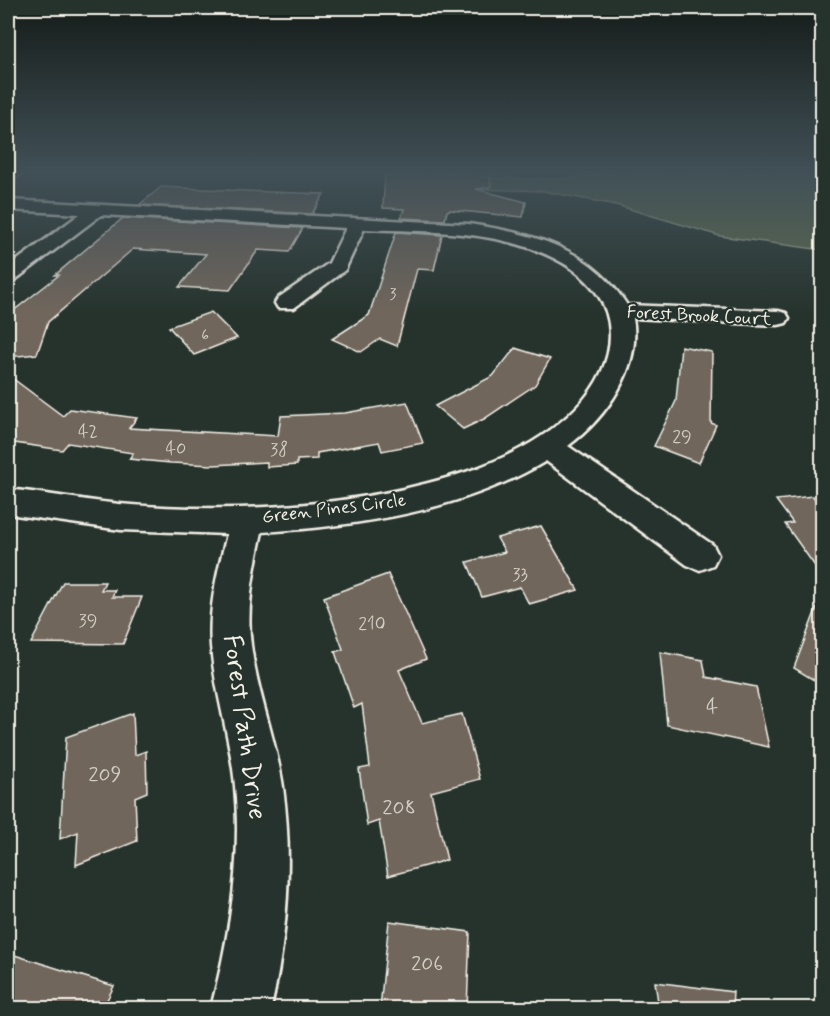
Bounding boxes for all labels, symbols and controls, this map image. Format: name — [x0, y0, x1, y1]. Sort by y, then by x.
house number: 3 — [390, 285, 397, 305]
street label: Forest Brook Court — [626, 300, 772, 332]
house number: 6 — [201, 326, 209, 346]
house number: 42 — [78, 420, 98, 444]
house number: 29 — [672, 425, 692, 449]
house number: 40 — [166, 437, 186, 461]
house number: 38 — [270, 438, 288, 462]
street label: Green Pines Circle — [261, 488, 407, 530]
house number: 33 — [512, 563, 528, 587]
house number: 39 — [79, 609, 97, 633]
house number: 210 — [358, 612, 386, 636]
street label: Forest Path Drive — [214, 633, 274, 822]
house number: 4 — [706, 693, 718, 721]
house number: 209 — [88, 761, 122, 789]
house number: 208 — [382, 794, 416, 822]
house number: 206 — [411, 950, 443, 978]

